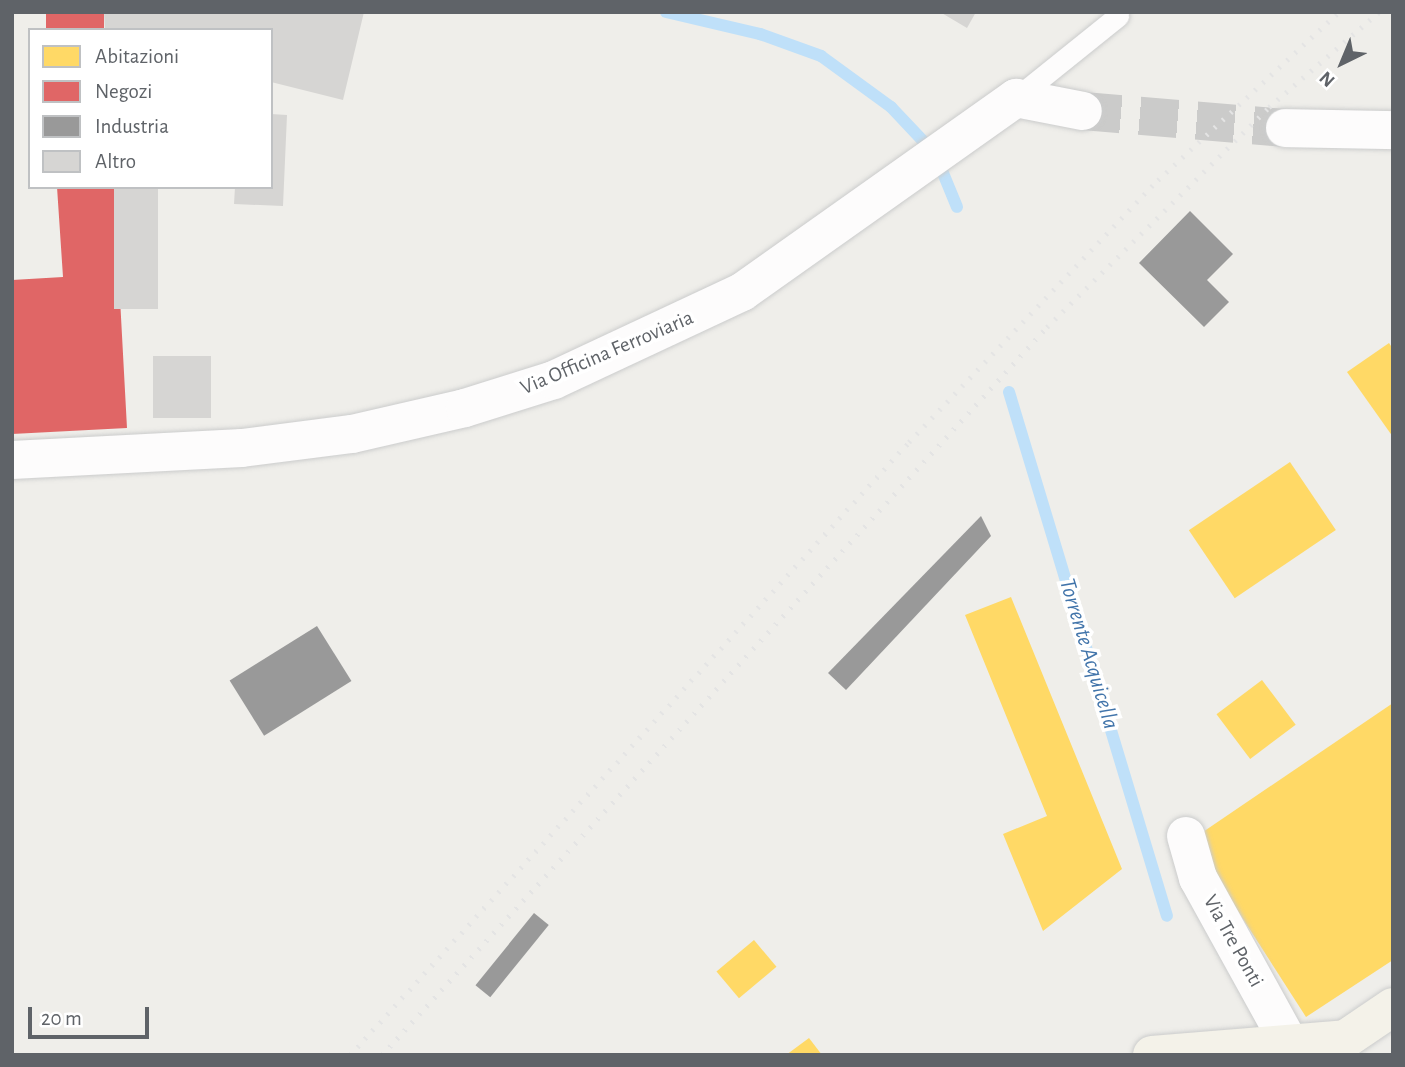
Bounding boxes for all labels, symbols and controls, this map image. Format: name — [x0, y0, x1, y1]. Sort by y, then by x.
legend — [28, 28, 273, 189]
north arrow — [1307, 28, 1377, 98]
text: Abitazioni — [95, 46, 179, 67]
text: N — [1316, 67, 1339, 90]
text: Negozi — [95, 81, 152, 102]
text: Industria — [95, 116, 169, 137]
text: Altro — [95, 151, 136, 172]
street label: Via Officina Ferroviaria — [517, 305, 697, 401]
water label: Torrente Acquicella — [1052, 575, 1124, 733]
street label: Via Tre Ponti — [1197, 890, 1269, 992]
scale bar — [32, 993, 152, 1038]
text: 20 m — [41, 1008, 82, 1029]

